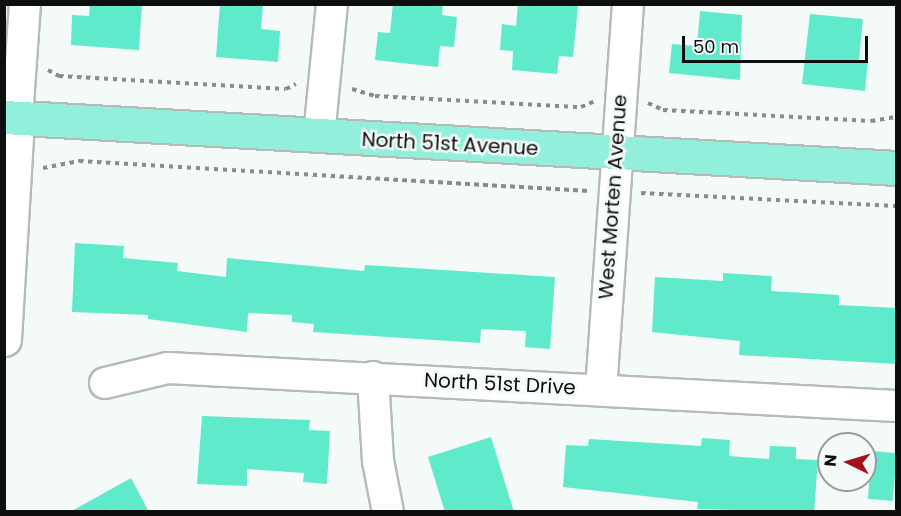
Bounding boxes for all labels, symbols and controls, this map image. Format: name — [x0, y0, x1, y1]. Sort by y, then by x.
scale bar — [685, 24, 871, 62]
text: 50 m — [693, 34, 739, 59]
street label: West Morten Avenue — [594, 94, 632, 300]
street label: North 51st Avenue — [361, 127, 539, 161]
street label: North 51st Drive — [424, 368, 576, 400]
north arrow — [817, 432, 877, 492]
text: N — [819, 454, 843, 468]

